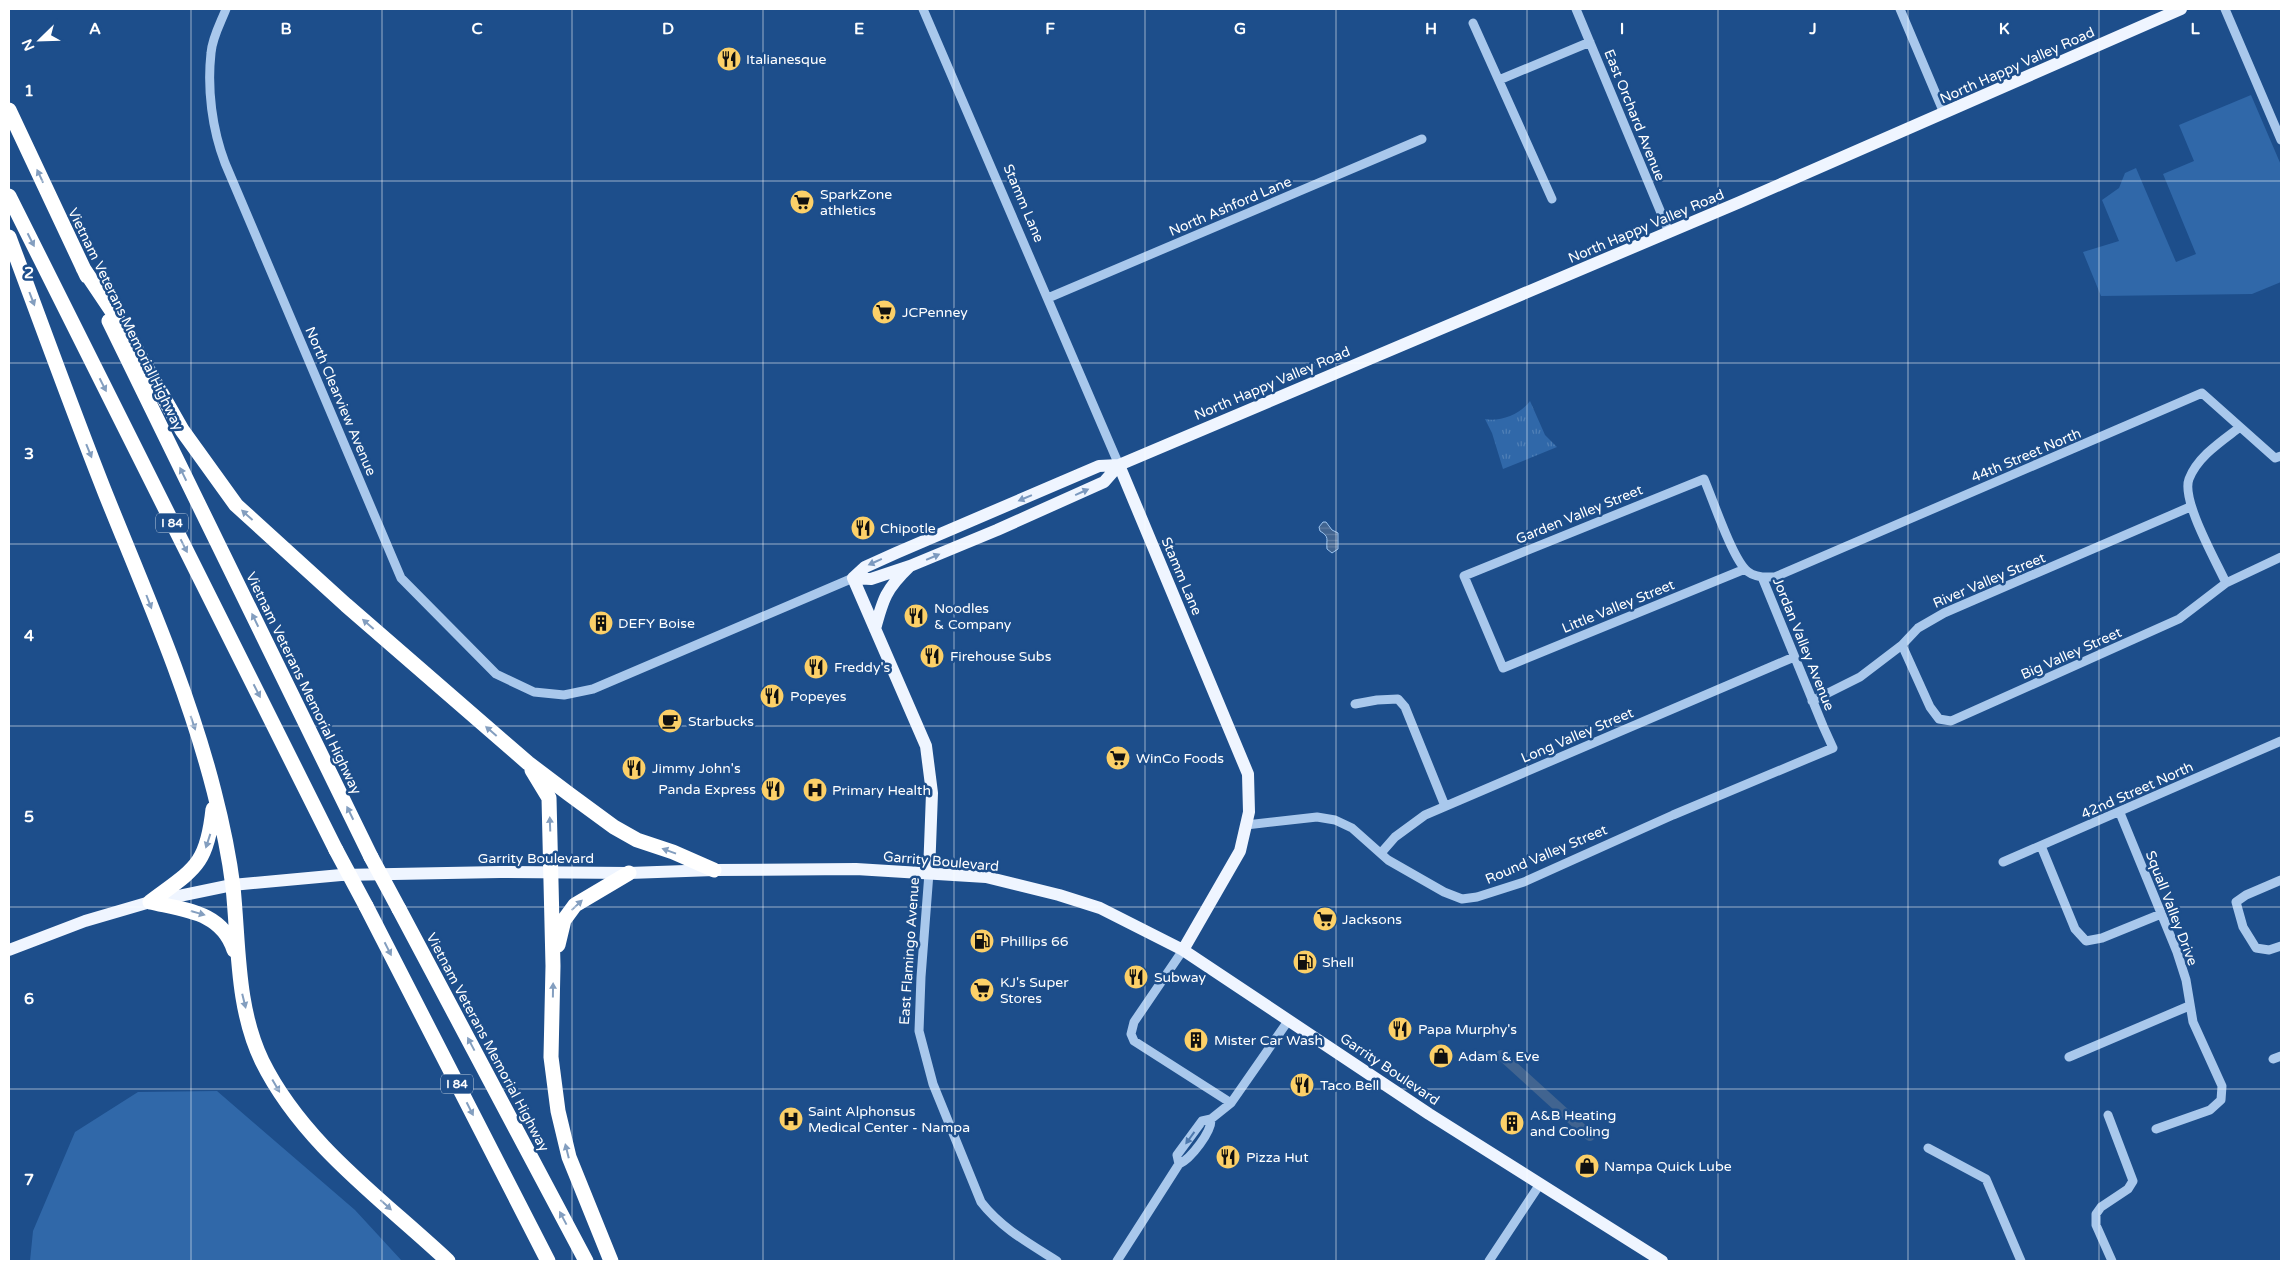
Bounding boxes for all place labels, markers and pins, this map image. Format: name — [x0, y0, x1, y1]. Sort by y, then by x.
restaurant icon: Italianesque — [716, 46, 742, 72]
place label: Italianesque — [746, 51, 826, 68]
place label: SparkZone athletics — [820, 186, 892, 219]
supermarket icon: SparkZone athletics — [789, 189, 815, 215]
supermarket icon: JCPenney — [871, 299, 897, 325]
place label: JCPenney — [902, 304, 968, 321]
restaurant icon: Chipotle — [850, 515, 876, 541]
place label: Chipotle — [880, 520, 936, 537]
place label: Noodles & Company — [934, 600, 1012, 633]
restaurant icon: Noodles & Company — [903, 603, 929, 629]
building icon: DEFY Boise — [588, 610, 614, 636]
place label: DEFY Boise — [618, 615, 695, 632]
restaurant icon: Firehouse Subs — [919, 643, 945, 669]
place label: Firehouse Subs — [950, 648, 1052, 665]
restaurant icon: Freddy's — [803, 654, 829, 680]
place label: Freddy's — [834, 659, 891, 676]
restaurant icon: Popeyes — [759, 683, 785, 709]
place label: Popeyes — [790, 688, 847, 705]
cafe icon: Starbucks — [657, 708, 683, 734]
place label: Starbucks — [688, 713, 754, 730]
supermarket icon: WinCo Foods — [1105, 745, 1131, 771]
place label: WinCo Foods — [1136, 750, 1224, 767]
restaurant icon: Jimmy John's — [621, 755, 647, 781]
place label: Jimmy John's — [652, 760, 741, 777]
restaurant icon: Panda Express — [760, 776, 786, 802]
hospital icon: Primary Health — [802, 777, 828, 803]
place label: Panda Express — [658, 781, 756, 798]
place label: Primary Health — [832, 782, 931, 799]
supermarket icon: Jacksons — [1312, 906, 1338, 932]
place label: Jacksons — [1342, 911, 1402, 928]
fuel station icon: Phillips 66 — [969, 928, 995, 954]
place label: Phillips 66 — [1000, 933, 1069, 950]
fuel station icon: Shell — [1292, 949, 1318, 975]
place label: Shell — [1322, 954, 1354, 971]
restaurant icon: Subway — [1123, 964, 1149, 990]
place label: Subway — [1154, 969, 1207, 986]
place label: KJ's Super Stores — [1000, 974, 1069, 1007]
supermarket icon: KJ's Super Stores — [969, 977, 995, 1003]
restaurant icon: Papa Murphy's — [1387, 1016, 1413, 1042]
place label: Papa Murphy's — [1418, 1021, 1517, 1038]
building icon: Mister Car Wash — [1183, 1027, 1209, 1053]
place label: Mister Car Wash — [1214, 1032, 1323, 1049]
shop icon: Adam & Eve — [1428, 1043, 1454, 1069]
place label: Adam & Eve — [1458, 1048, 1539, 1065]
restaurant icon: Taco Bell — [1289, 1072, 1315, 1098]
place label: Taco Bell — [1320, 1077, 1379, 1094]
place label: Saint Alphonsus Medical Center - Nampa — [808, 1103, 970, 1136]
hospital icon: Saint Alphonsus Medical Center - Nampa — [778, 1106, 804, 1132]
place label: A&B Heating and Cooling — [1530, 1107, 1616, 1140]
building icon: A&B Heating and Cooling — [1499, 1110, 1525, 1136]
restaurant icon: Pizza Hut — [1215, 1144, 1241, 1170]
place label: Pizza Hut — [1246, 1149, 1309, 1166]
shop icon: Nampa Quick Lube — [1574, 1153, 1600, 1179]
place label: Nampa Quick Lube — [1604, 1158, 1732, 1175]

